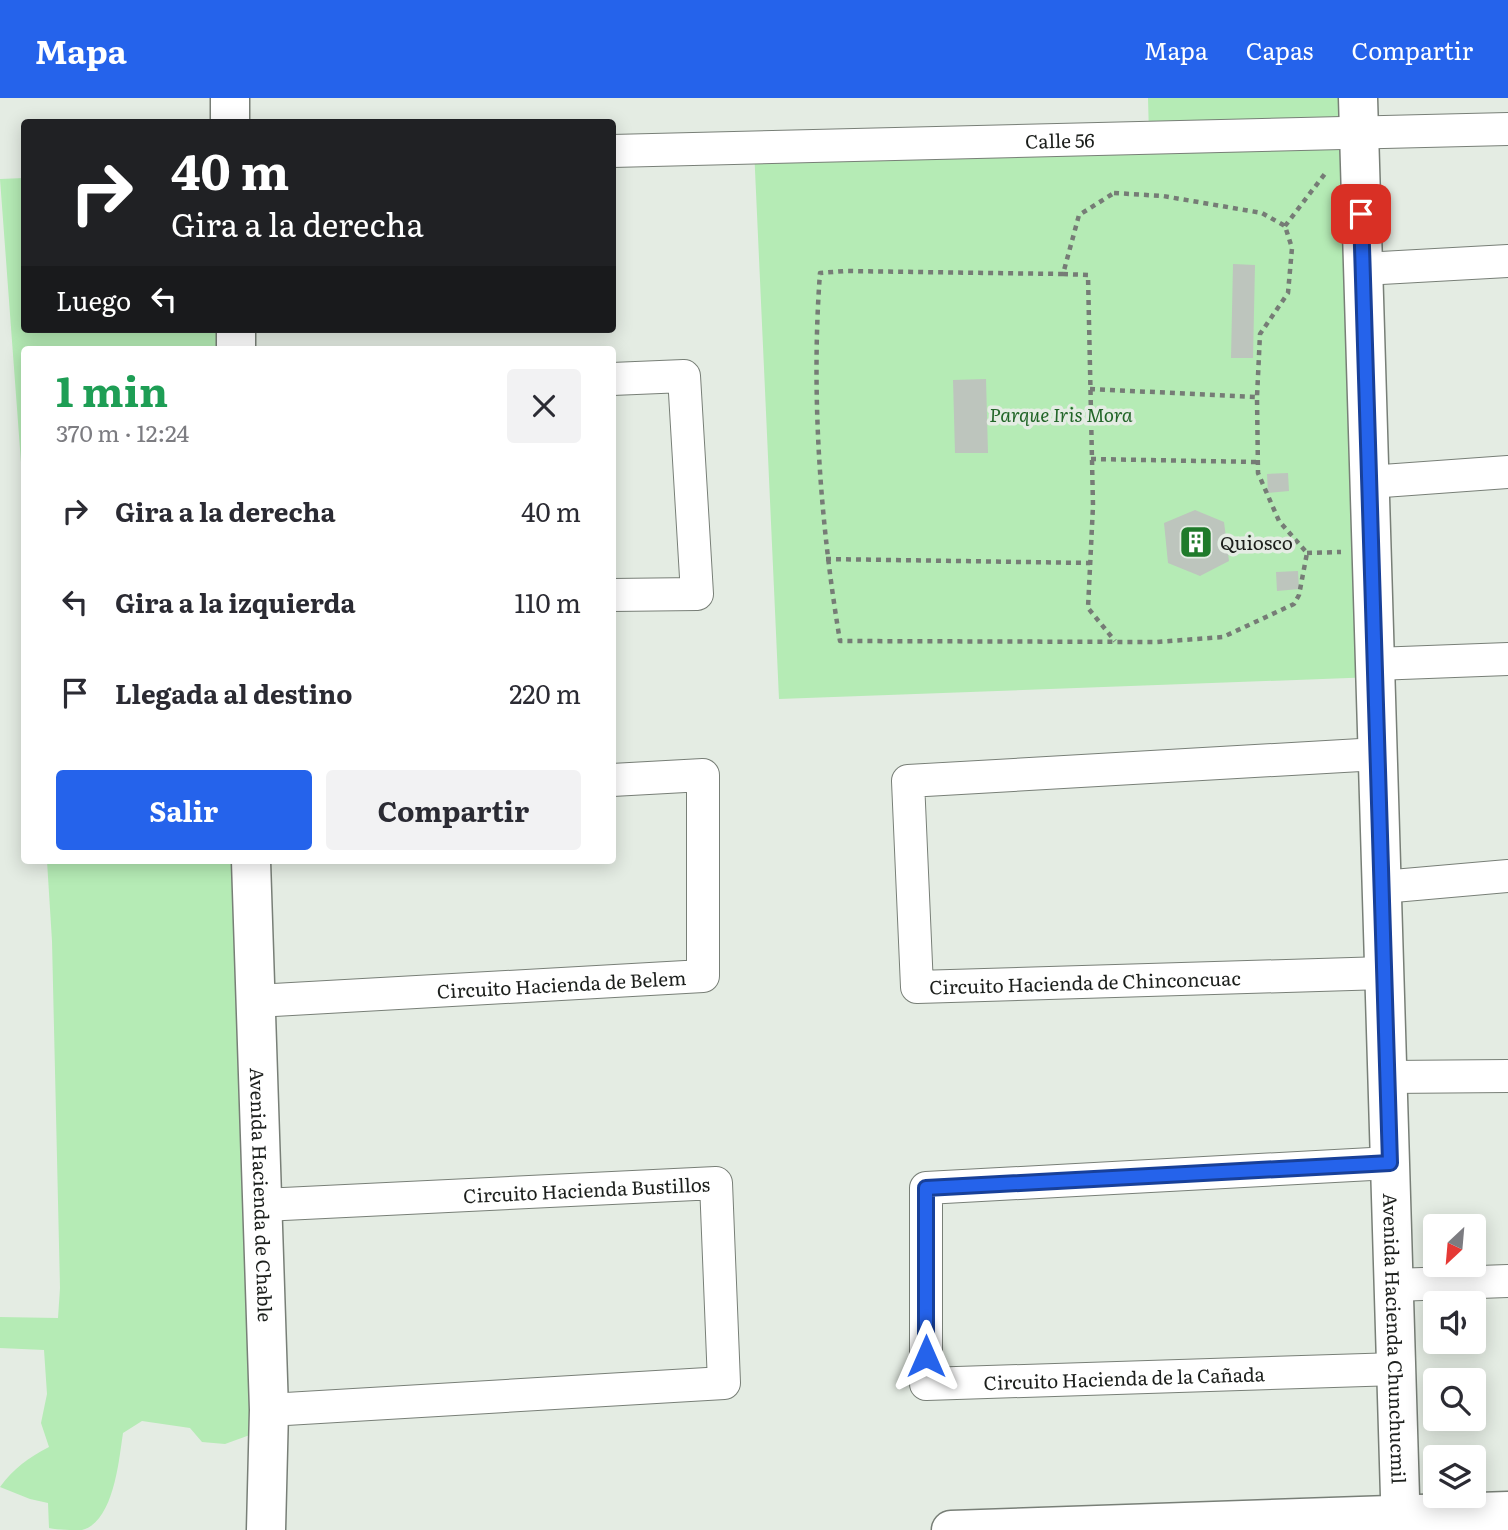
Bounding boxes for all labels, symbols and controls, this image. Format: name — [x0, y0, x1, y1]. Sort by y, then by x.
text: Mapa — [35, 25, 127, 74]
text: Mapa — [1144, 32, 1208, 67]
text: Capas — [1246, 32, 1313, 67]
text: Compartir — [1351, 32, 1473, 67]
street label: Calle 56 — [1025, 125, 1095, 155]
text: 40 m — [171, 132, 289, 205]
icon: right — [56, 147, 147, 238]
pin — [1331, 184, 1391, 244]
icon: arrive — [1342, 195, 1380, 233]
text: Gira a la derecha — [171, 199, 424, 247]
text: Luego — [56, 280, 131, 319]
icon: left — [145, 280, 183, 318]
text: 1 min — [56, 358, 168, 420]
button: close — [507, 369, 581, 443]
park label: Parque Iris Mora — [989, 400, 1133, 428]
text: 370 m · 12:24 — [56, 415, 189, 449]
text: Gira a la derecha — [115, 491, 335, 530]
text: 40 m — [521, 491, 581, 530]
icon: right — [56, 492, 94, 530]
building icon: Quiosco — [1177, 523, 1215, 561]
place label: Quiosco — [1220, 528, 1293, 556]
text: Gira a la izquierda — [115, 582, 356, 621]
text: 110 m — [514, 582, 581, 621]
icon: left — [56, 583, 94, 621]
text: Llegada al destino — [115, 673, 352, 712]
text: 220 m — [509, 673, 581, 712]
icon: arrive — [56, 674, 94, 712]
button: Salir — [56, 770, 312, 850]
button: Compartir — [326, 770, 581, 850]
street label: Circuito Hacienda de Belem — [436, 963, 687, 1005]
street label: Circuito Hacienda de Chinconcuac — [929, 963, 1241, 1001]
street label: Avenida Hacienda de Chable — [244, 1067, 280, 1323]
street label: Circuito Hacienda Bustillos — [463, 1169, 711, 1209]
street label: Avenida Hacienda Chunchucmil — [1377, 1193, 1414, 1484]
north arrow — [1423, 1214, 1486, 1278]
map controls — [1423, 1214, 1486, 1508]
button: sound — [1423, 1291, 1486, 1354]
position arrow — [889, 1319, 963, 1393]
street label: Circuito Hacienda de la Cañada — [983, 1359, 1266, 1396]
button: search — [1423, 1368, 1486, 1431]
button: layers — [1423, 1445, 1486, 1508]

